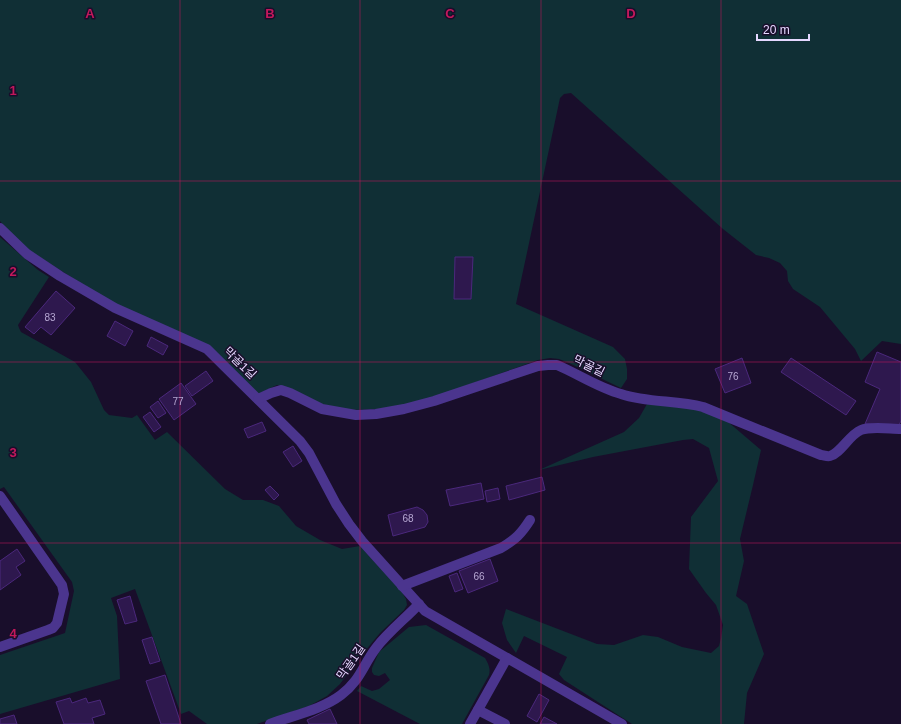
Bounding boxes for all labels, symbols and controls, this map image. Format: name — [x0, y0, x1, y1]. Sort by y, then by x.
text: A — [85, 6, 95, 21]
text: B — [265, 6, 275, 21]
text: C — [445, 6, 455, 21]
text: D — [626, 6, 636, 21]
scale bar — [757, 16, 809, 42]
text: 20 m — [763, 23, 790, 37]
text: 1 — [9, 83, 17, 98]
text: 2 — [9, 264, 17, 279]
house number: 83 — [44, 312, 56, 323]
street label: 막골1길 — [221, 344, 259, 382]
street label: 막골길 — [571, 352, 607, 380]
house number: 76 — [727, 371, 739, 382]
house number: 77 — [172, 396, 184, 407]
text: 3 — [9, 445, 17, 460]
house number: 68 — [402, 513, 414, 524]
house number: 66 — [473, 571, 485, 582]
text: 4 — [9, 626, 17, 641]
street label: 막골1길 — [334, 642, 368, 682]

